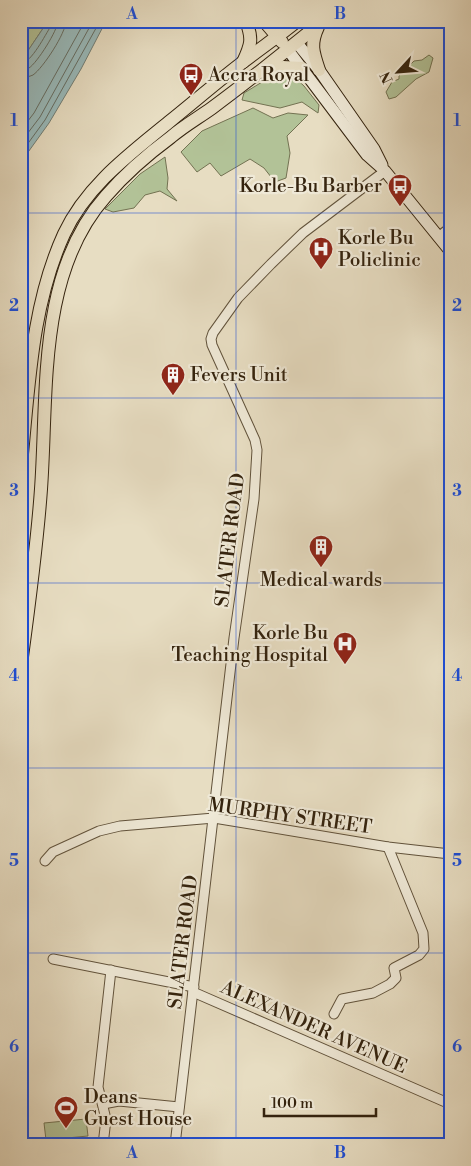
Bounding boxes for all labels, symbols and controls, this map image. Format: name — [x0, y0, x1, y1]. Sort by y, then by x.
text: A — [125, 4, 138, 24]
text: B — [334, 4, 346, 24]
north arrow — [374, 48, 424, 98]
bus stop icon: Accra Royal — [178, 62, 204, 96]
place label: Accra Royal — [207, 63, 309, 87]
text: N — [377, 68, 398, 86]
text: 1 — [10, 111, 18, 131]
text: 1 — [453, 111, 461, 131]
bus stop icon: Korle-Bu Barber — [387, 173, 413, 207]
place label: Korle-Bu Barber — [239, 174, 382, 198]
place label: Korle Bu Policlinic — [338, 226, 421, 272]
hospital icon: Korle Bu Policlinic — [308, 236, 334, 270]
text: 2 — [9, 296, 19, 316]
text: 2 — [452, 296, 462, 316]
building icon: Fevers Unit — [160, 362, 186, 396]
place label: Fevers Unit — [190, 363, 288, 387]
street label: SLATER ROAD — [210, 472, 250, 608]
text: 3 — [9, 481, 19, 501]
text: 3 — [452, 481, 462, 501]
building icon: Medical wards — [308, 534, 334, 568]
place label: Medical wards — [260, 568, 382, 592]
place label: Korle Bu Teaching Hospital — [172, 621, 328, 667]
hospital icon: Korle Bu Teaching Hospital — [332, 631, 358, 665]
text: 4 — [9, 666, 20, 686]
text: 4 — [452, 666, 463, 686]
street label: MURPHY STREET — [207, 793, 373, 839]
text: 5 — [9, 851, 19, 871]
text: 5 — [452, 851, 462, 871]
street label: SLATER ROAD — [163, 874, 203, 1010]
street label: ALEXANDER AVENUE — [216, 975, 411, 1079]
text: 6 — [9, 1037, 19, 1057]
text: 6 — [452, 1037, 462, 1057]
place label: Deans Guest House — [84, 1085, 192, 1131]
scale bar — [264, 1086, 376, 1118]
text: 100 m — [271, 1094, 313, 1113]
sports icon: Deans Guest House — [53, 1095, 79, 1129]
text: A — [125, 1143, 138, 1163]
text: B — [334, 1143, 346, 1163]

